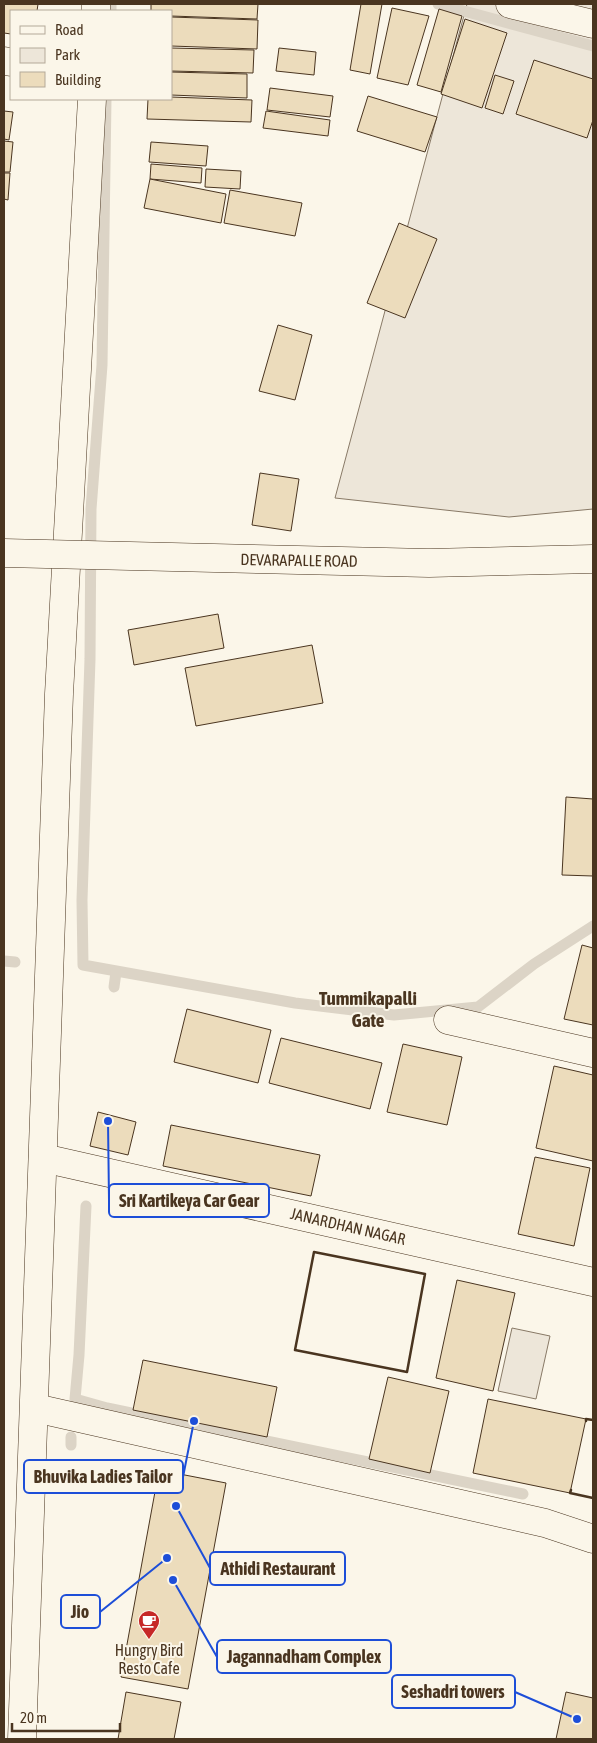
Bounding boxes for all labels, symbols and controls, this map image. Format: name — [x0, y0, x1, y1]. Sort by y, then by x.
legend — [10, 10, 172, 100]
text: Road — [55, 21, 84, 38]
text: Park — [55, 46, 80, 63]
text: Building — [55, 71, 101, 88]
street label: DEVARAPALLE ROAD — [240, 550, 358, 570]
district label: Tummikapalli Gate — [319, 987, 417, 1031]
callout: Sri Kartikeya Car Gear — [109, 1184, 269, 1217]
text: Sri Kartikeya Car Gear — [119, 1190, 260, 1211]
street label: JANARDHAN NAGAR — [289, 1204, 407, 1248]
callout: Bhuvika Ladies Tailor — [24, 1460, 183, 1493]
text: Bhuvika Ladies Tailor — [34, 1466, 173, 1487]
callout: Athidi Restaurant — [210, 1552, 345, 1585]
text: Athidi Restaurant — [219, 1558, 336, 1579]
callout: Jio — [61, 1595, 100, 1628]
text: Jio — [70, 1601, 89, 1622]
cafe icon: Hungry Bird Resto Cafe — [137, 1609, 161, 1640]
callout: Jagannadham Complex — [217, 1640, 391, 1673]
place label: Hungry Bird Resto Cafe — [115, 1641, 183, 1677]
text: Jagannadham Complex — [226, 1646, 382, 1667]
callout: Seshadri towers — [392, 1675, 515, 1708]
text: Seshadri towers — [401, 1681, 505, 1702]
scale bar — [12, 1700, 120, 1732]
text: 20 m — [20, 1709, 47, 1726]

